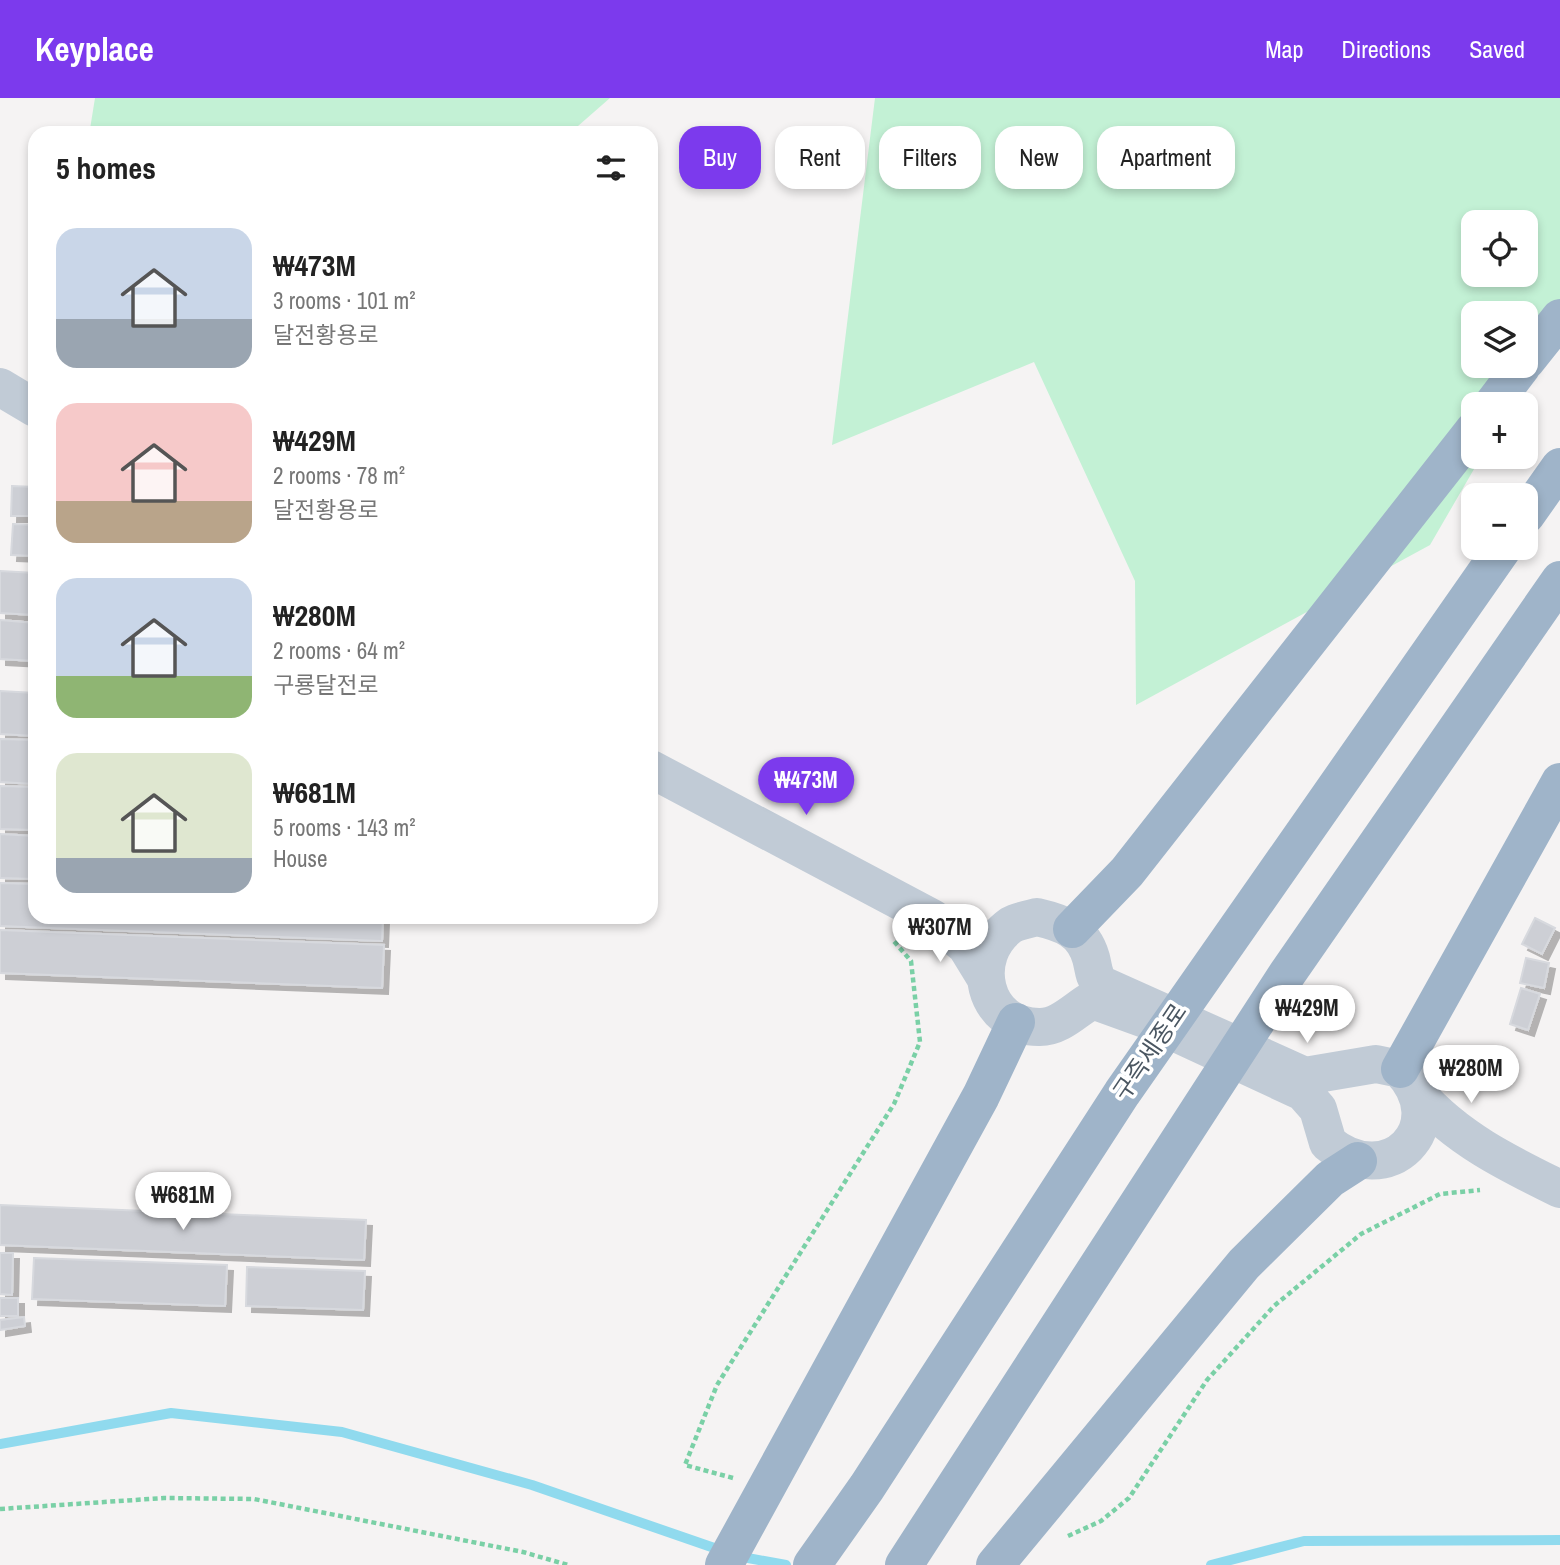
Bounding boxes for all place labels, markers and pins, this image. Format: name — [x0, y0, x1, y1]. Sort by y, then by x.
pin: ₩473M — [757, 758, 855, 817]
pin: ₩307M — [891, 904, 989, 964]
pin: ₩429M — [1258, 986, 1356, 1045]
pin: ₩280M — [1422, 1046, 1520, 1105]
pin: ₩681M — [134, 1172, 232, 1232]

